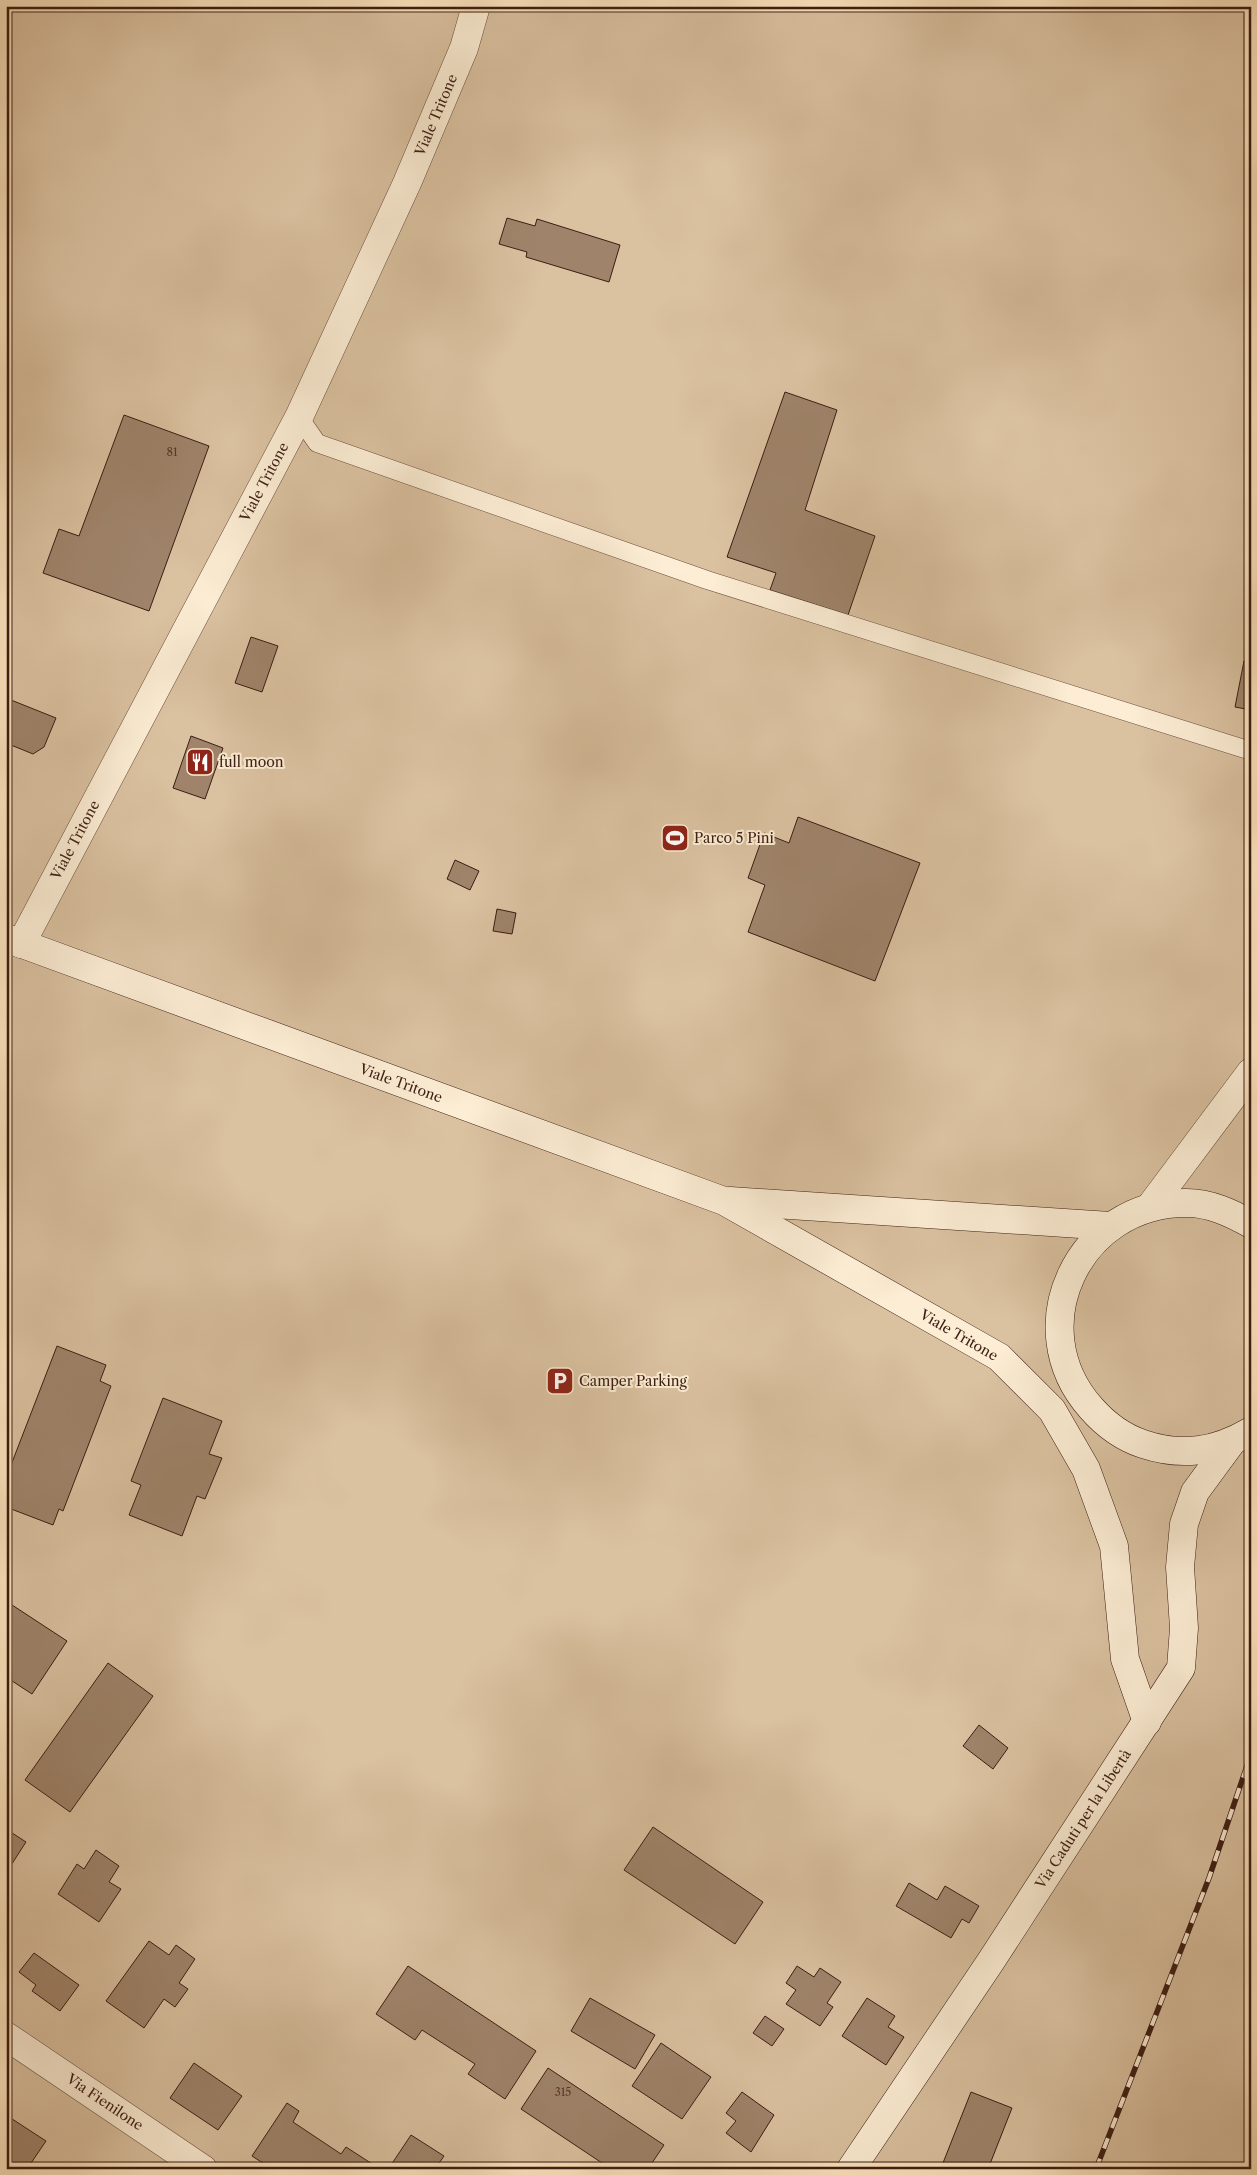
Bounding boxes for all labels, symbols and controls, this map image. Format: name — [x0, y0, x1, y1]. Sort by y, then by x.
street label: Viale Tritone — [410, 71, 461, 159]
street label: Viale Tritone — [235, 439, 292, 526]
house number: 81 — [166, 445, 178, 459]
restaurant icon: full moon — [185, 747, 215, 777]
place label: full moon — [219, 753, 284, 771]
street label: Viale Tritone — [46, 797, 103, 884]
sports icon: Parco 5 Pini — [660, 823, 690, 853]
place label: Parco 5 Pini — [694, 829, 774, 847]
street label: Viale Tritone — [356, 1059, 445, 1106]
street label: Viale Tritone — [916, 1305, 1001, 1365]
parking icon: Camper Parking — [545, 1366, 575, 1396]
place label: Camper Parking — [579, 1372, 687, 1390]
street label: Via Caduti per la Libertà — [1031, 1745, 1135, 1893]
street label: Via Fienilone — [62, 2069, 147, 2134]
house number: 315 — [555, 2085, 571, 2099]

